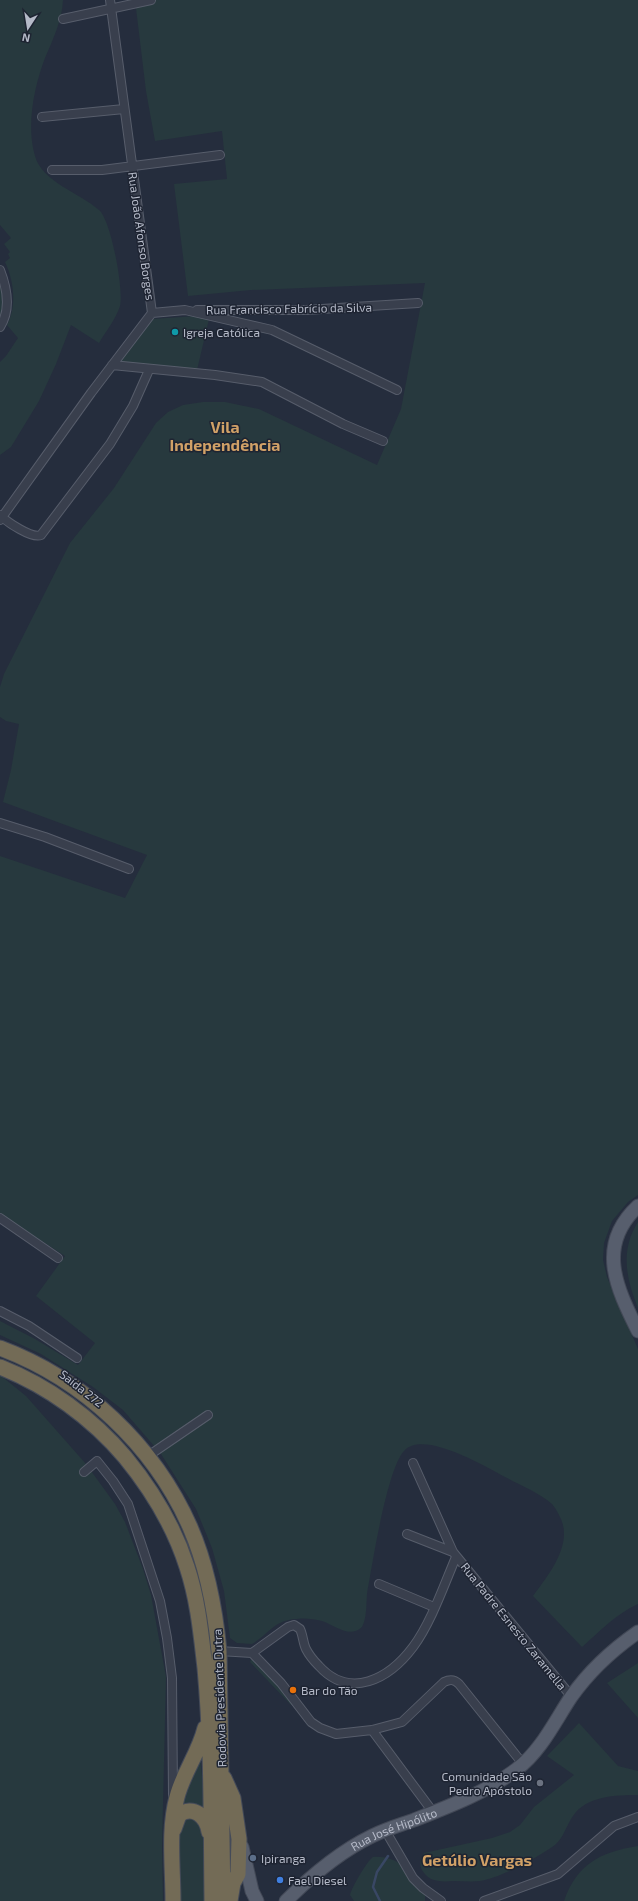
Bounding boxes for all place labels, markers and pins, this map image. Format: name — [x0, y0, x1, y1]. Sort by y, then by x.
place label: Igreja Católica — [183, 325, 260, 340]
marker: Igreja Católica — [170, 327, 180, 337]
place label: Bar do Tão — [301, 1683, 358, 1697]
marker: Bar do Tão — [288, 1685, 298, 1695]
place label: Comunidade São Pedro Apóstolo — [441, 1769, 532, 1797]
marker: Comunidade São Pedro Apóstolo — [535, 1778, 545, 1788]
place label: Ipiranga — [261, 1851, 306, 1865]
marker: Ipiranga — [248, 1853, 258, 1863]
place label: Fael Diesel — [288, 1873, 347, 1887]
marker: Fael Diesel — [275, 1875, 285, 1885]

